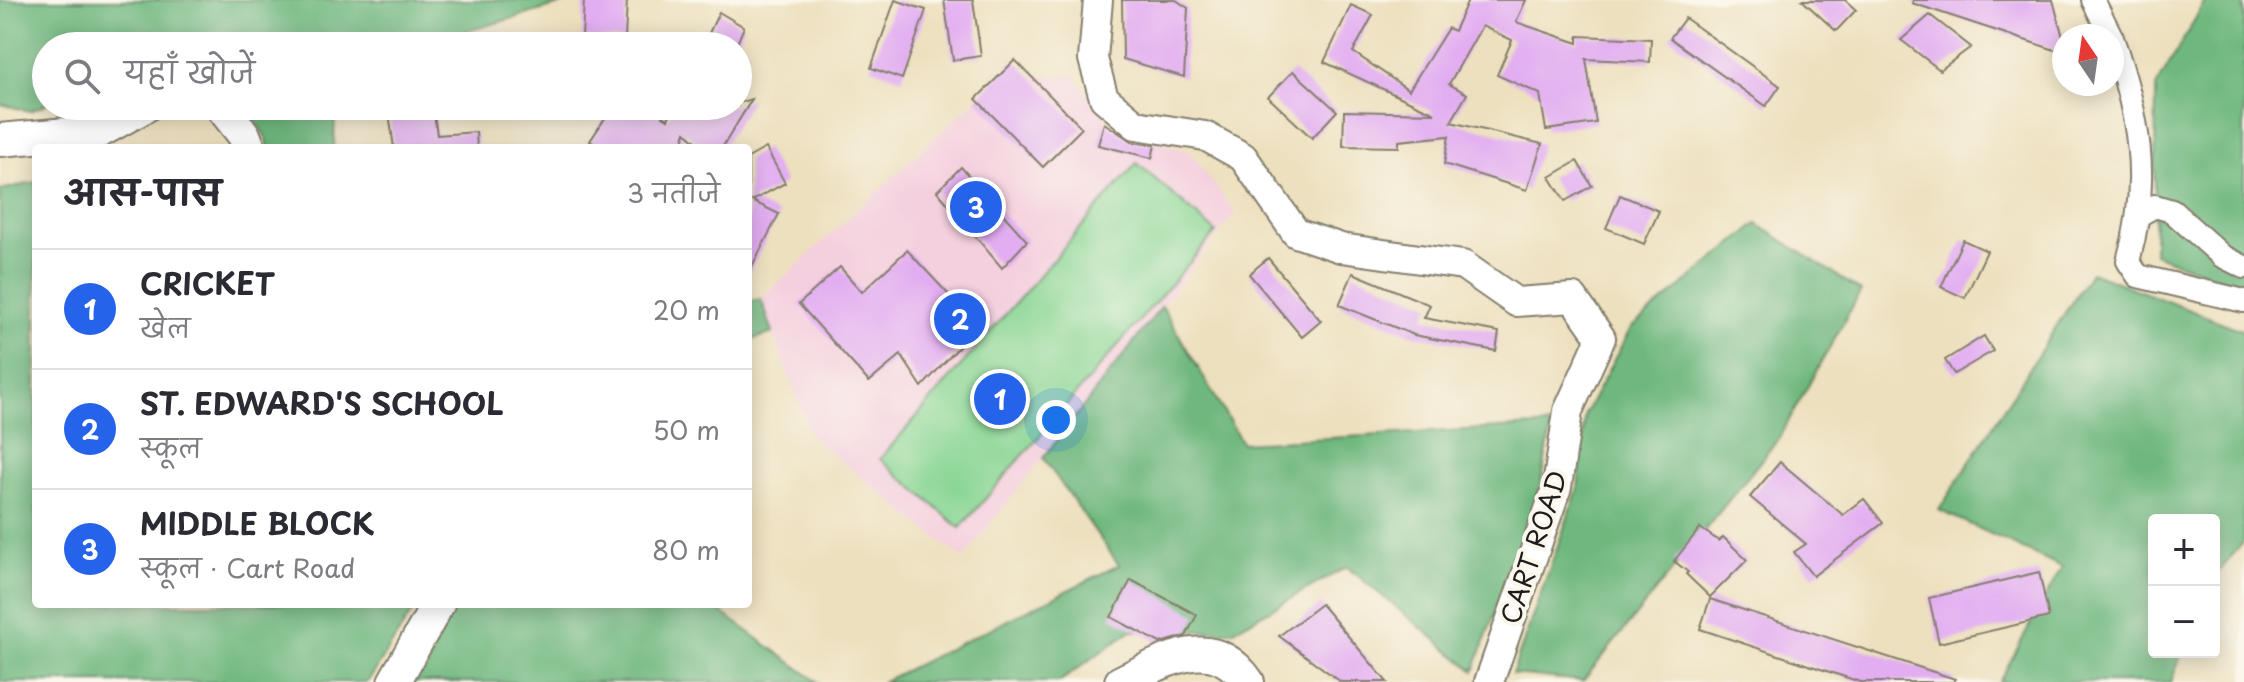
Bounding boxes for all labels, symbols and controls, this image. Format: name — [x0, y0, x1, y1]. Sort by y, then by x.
north arrow — [2052, 24, 2124, 96]
search box — [32, 32, 752, 120]
text: यहाँ खोजें — [124, 49, 255, 94]
icon: search — [60, 54, 104, 98]
text: आस-पास — [64, 165, 222, 217]
text: 3 नतीजे — [627, 173, 720, 212]
pin: 3 — [950, 177, 1002, 237]
text: CRICKET — [140, 260, 275, 305]
pin: 2 — [934, 289, 986, 349]
text: 1 — [84, 290, 96, 329]
text: 20 m — [653, 290, 720, 329]
text: खेल — [140, 308, 190, 347]
pin: 1 — [974, 369, 1026, 429]
text: ST. EDWARD'S SCHOOL — [140, 380, 504, 425]
your location — [1036, 400, 1076, 440]
text: 2 — [81, 410, 99, 449]
text: 50 m — [653, 410, 720, 449]
text: स्कूल — [140, 428, 202, 467]
street label: CART ROAD — [1490, 465, 1576, 629]
text: MIDDLE BLOCK — [140, 500, 374, 545]
map controls — [2148, 514, 2220, 658]
button: + — [2148, 514, 2220, 586]
text: 3 — [81, 530, 99, 569]
text: 80 m — [652, 530, 720, 569]
text: स्कूल · Cart Road — [140, 548, 355, 587]
button: − — [2148, 586, 2220, 658]

